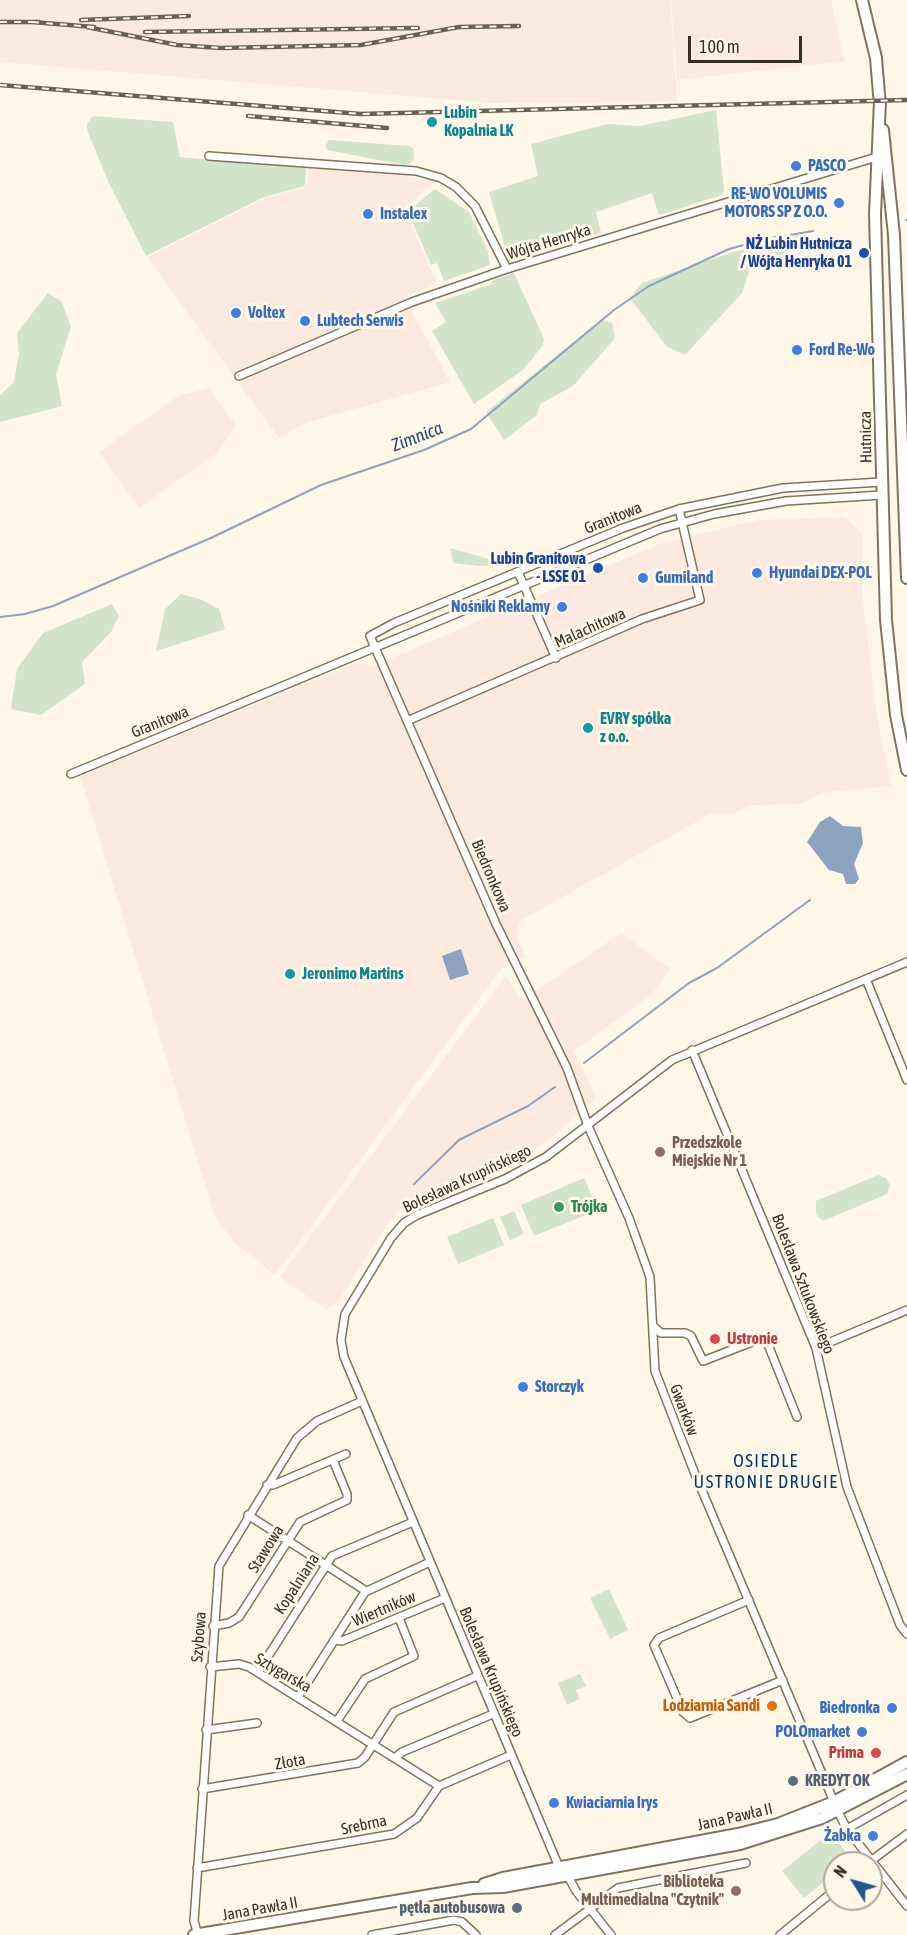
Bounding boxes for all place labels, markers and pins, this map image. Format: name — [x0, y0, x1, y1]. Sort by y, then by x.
place label: Lubin Kopalnia LK — [444, 103, 513, 141]
marker: Lubin Kopalnia LK — [425, 115, 439, 129]
place label: PASCO — [808, 156, 846, 176]
marker: PASCO — [789, 159, 803, 173]
place label: RE-WO VOLUMIS MOTORS SP Z O.O. — [724, 184, 827, 222]
marker: RE-WO VOLUMIS MOTORS SP Z O.O. — [832, 196, 846, 210]
place label: Instalex — [380, 204, 427, 224]
marker: Instalex — [361, 207, 375, 221]
place label: NŻ Lubin Hutnicza / Wójta Henryka 01 — [740, 234, 852, 272]
marker: NŻ Lubin Hutnicza / Wójta Henryka 01 — [857, 246, 871, 260]
place label: Voltex — [248, 303, 285, 323]
marker: Voltex — [229, 306, 243, 320]
place label: Lubtech Serwis — [317, 311, 404, 331]
marker: Lubtech Serwis — [298, 314, 312, 328]
place label: Ford Re-Wo — [809, 340, 875, 360]
marker: Ford Re-Wo — [790, 343, 804, 357]
place label: Lubin Granitowa - LSSE 01 — [490, 549, 586, 587]
marker: Lubin Granitowa - LSSE 01 — [591, 561, 605, 575]
place label: Hyundai DEX-POL — [769, 563, 872, 583]
marker: Hyundai DEX-POL — [750, 566, 764, 580]
place label: Gumiland — [655, 568, 713, 588]
marker: Gumiland — [636, 571, 650, 585]
place label: Nośniki Reklamy — [451, 597, 550, 617]
marker: Nośniki Reklamy — [555, 600, 569, 614]
place label: EVRY spółka z o.o. — [600, 709, 671, 747]
marker: EVRY spółka z o.o. — [581, 721, 595, 735]
place label: Jeronimo Martins — [302, 964, 404, 984]
marker: Jeronimo Martins — [283, 967, 297, 981]
place label: Przedszkole Miejskie Nr 1 — [672, 1133, 747, 1171]
marker: Przedszkole Miejskie Nr 1 — [653, 1145, 667, 1159]
place label: Trójka — [571, 1197, 607, 1217]
marker: Trójka — [552, 1200, 566, 1214]
place label: Ustronie — [727, 1329, 778, 1349]
marker: Ustronie — [708, 1332, 722, 1346]
place label: Storczyk — [535, 1377, 584, 1397]
marker: Storczyk — [516, 1380, 530, 1394]
place label: Lodziarnia Sandi — [663, 1696, 760, 1716]
place label: Biedronka — [819, 1698, 880, 1718]
marker: Lodziarnia Sandi — [765, 1699, 779, 1713]
marker: Biedronka — [885, 1701, 899, 1715]
place label: POLOmarket — [775, 1722, 850, 1742]
marker: POLOmarket — [855, 1725, 869, 1739]
place label: Prima — [829, 1743, 864, 1763]
marker: Prima — [869, 1746, 883, 1760]
place label: KREDYT OK — [805, 1771, 870, 1791]
marker: KREDYT OK — [786, 1774, 800, 1788]
place label: Kwiaciarnia Irys — [566, 1793, 658, 1813]
marker: Kwiaciarnia Irys — [547, 1796, 561, 1810]
place label: Żabka — [824, 1826, 861, 1846]
marker: Żabka — [866, 1829, 880, 1843]
place label: Biblioteka Multimedialna "Czytnik" — [581, 1872, 724, 1910]
marker: Biblioteka Multimedialna "Czytnik" — [729, 1884, 743, 1898]
place label: pętla autobusowa — [399, 1898, 505, 1918]
marker: pętla autobusowa — [510, 1901, 524, 1915]

